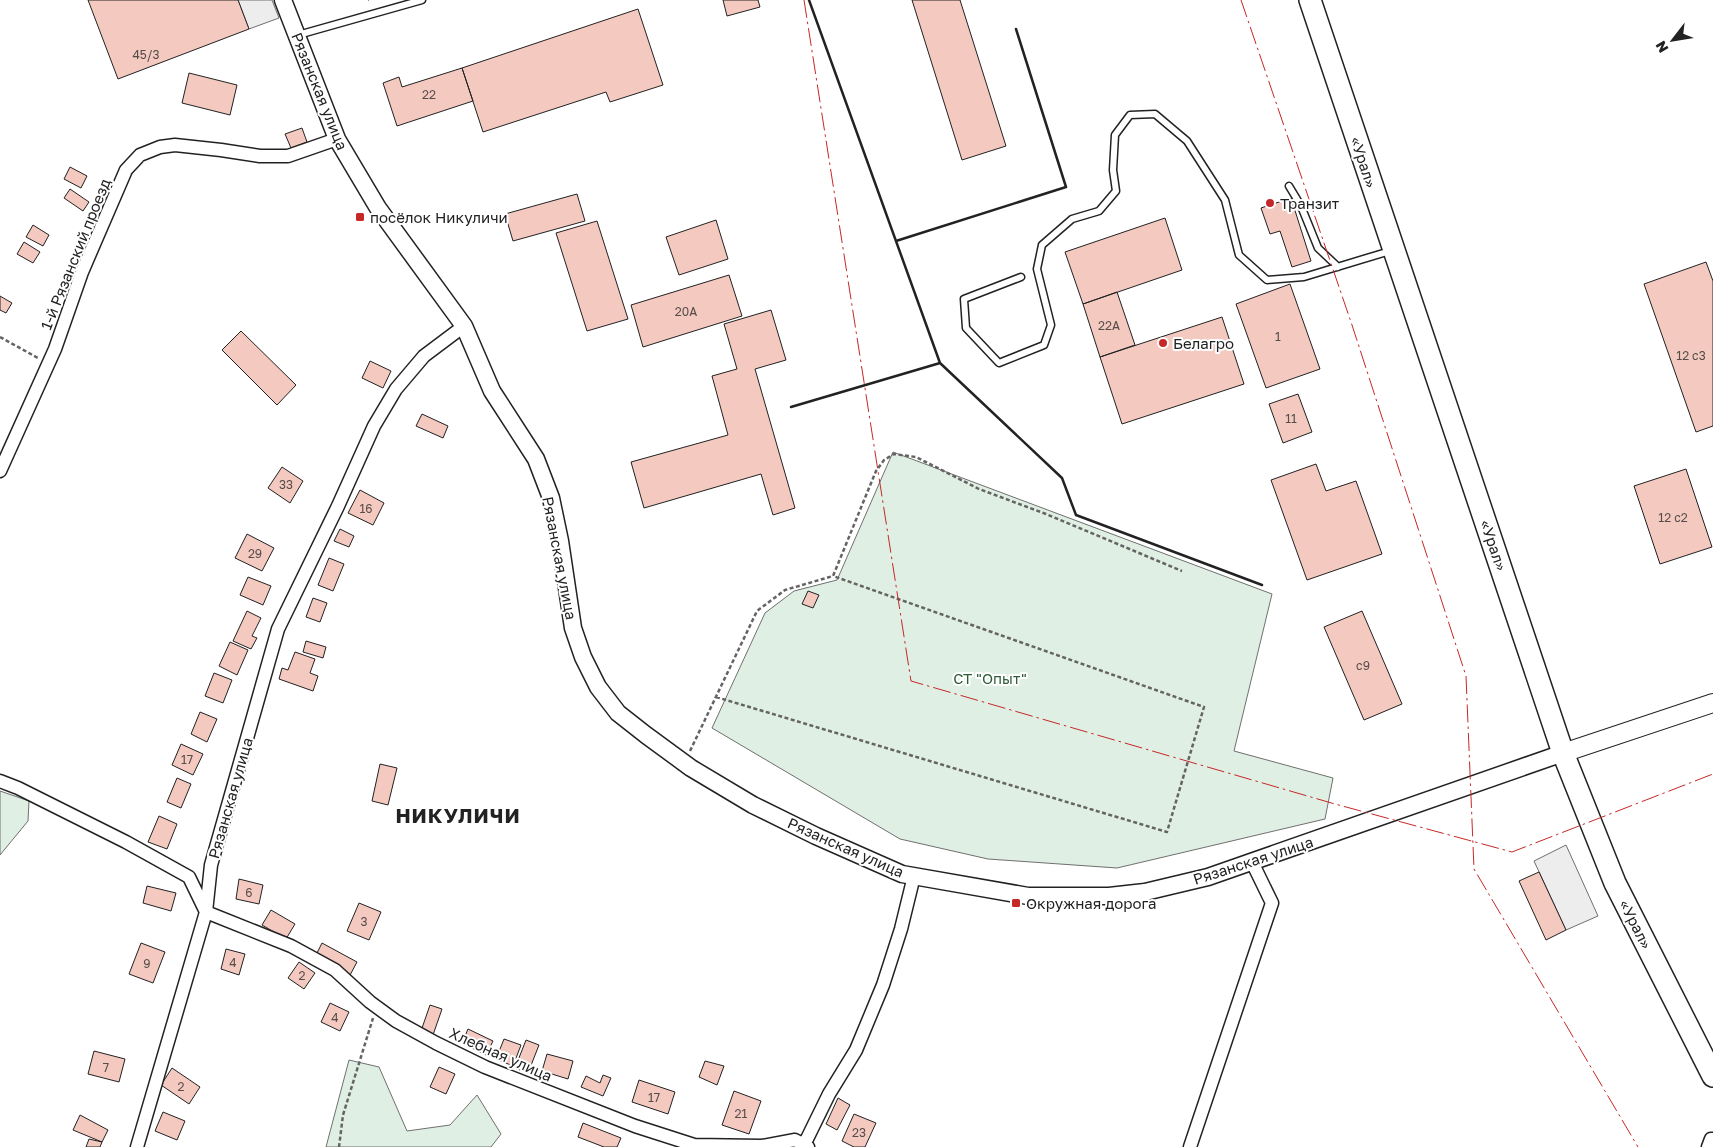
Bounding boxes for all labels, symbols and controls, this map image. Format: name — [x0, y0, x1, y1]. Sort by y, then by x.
north arrow — [1648, 15, 1698, 65]
street label: Рязанская улица — [288, 30, 352, 152]
text: N — [1651, 38, 1671, 56]
house number: 45/3 — [132, 47, 160, 62]
house number: 22 — [422, 87, 436, 102]
street label: «Урал» — [1347, 134, 1381, 190]
street label: 1-й Рязанский проезд — [36, 176, 114, 332]
place label: Транзит — [1280, 194, 1340, 212]
marker: Транзит — [1264, 197, 1276, 209]
place label: посёлок Никуличи — [370, 208, 508, 226]
marker: посёлок Никуличи — [354, 211, 366, 223]
house number: 20А — [675, 304, 697, 319]
house number: 22А — [1098, 318, 1120, 333]
house number: 1 — [1275, 329, 1281, 344]
place label: Белагро — [1173, 334, 1234, 352]
marker: Белагро — [1157, 337, 1169, 349]
house number: 12 с3 — [1676, 348, 1706, 363]
house number: 11 — [1285, 411, 1297, 426]
house number: 33 — [279, 477, 293, 492]
street label: Рязанская улица — [539, 495, 581, 621]
house number: 16 — [359, 501, 373, 516]
house number: 12 с2 — [1658, 510, 1688, 525]
street label: «Урал» — [1477, 517, 1511, 573]
house number: 29 — [248, 546, 262, 561]
house number: с9 — [1356, 658, 1370, 673]
park label: СТ "Опыт" — [953, 669, 1027, 687]
street label: Рязанская улица — [204, 735, 256, 861]
house number: 17 — [181, 752, 193, 767]
district label: НИКУЛИЧИ — [395, 803, 521, 827]
street label: Рязанская улица — [785, 813, 907, 881]
street label: Рязанская улица — [1191, 832, 1315, 888]
house number: 6 — [245, 885, 253, 900]
place label: Окружная дорога — [1026, 894, 1157, 912]
marker: Окружная дорога — [1010, 897, 1022, 909]
street label: «Урал» — [1616, 897, 1656, 951]
house number: 3 — [360, 914, 368, 929]
house number: 4 — [229, 955, 237, 970]
house number: 9 — [143, 956, 151, 971]
house number: 2 — [299, 968, 306, 983]
house number: 4 — [331, 1010, 339, 1025]
street label: Хлебная улица — [447, 1023, 555, 1085]
house number: 7 — [103, 1060, 109, 1075]
house number: 2 — [178, 1079, 185, 1094]
house number: 17 — [648, 1090, 660, 1105]
house number: 21 — [735, 1106, 748, 1121]
house number: 23 — [852, 1125, 866, 1140]

